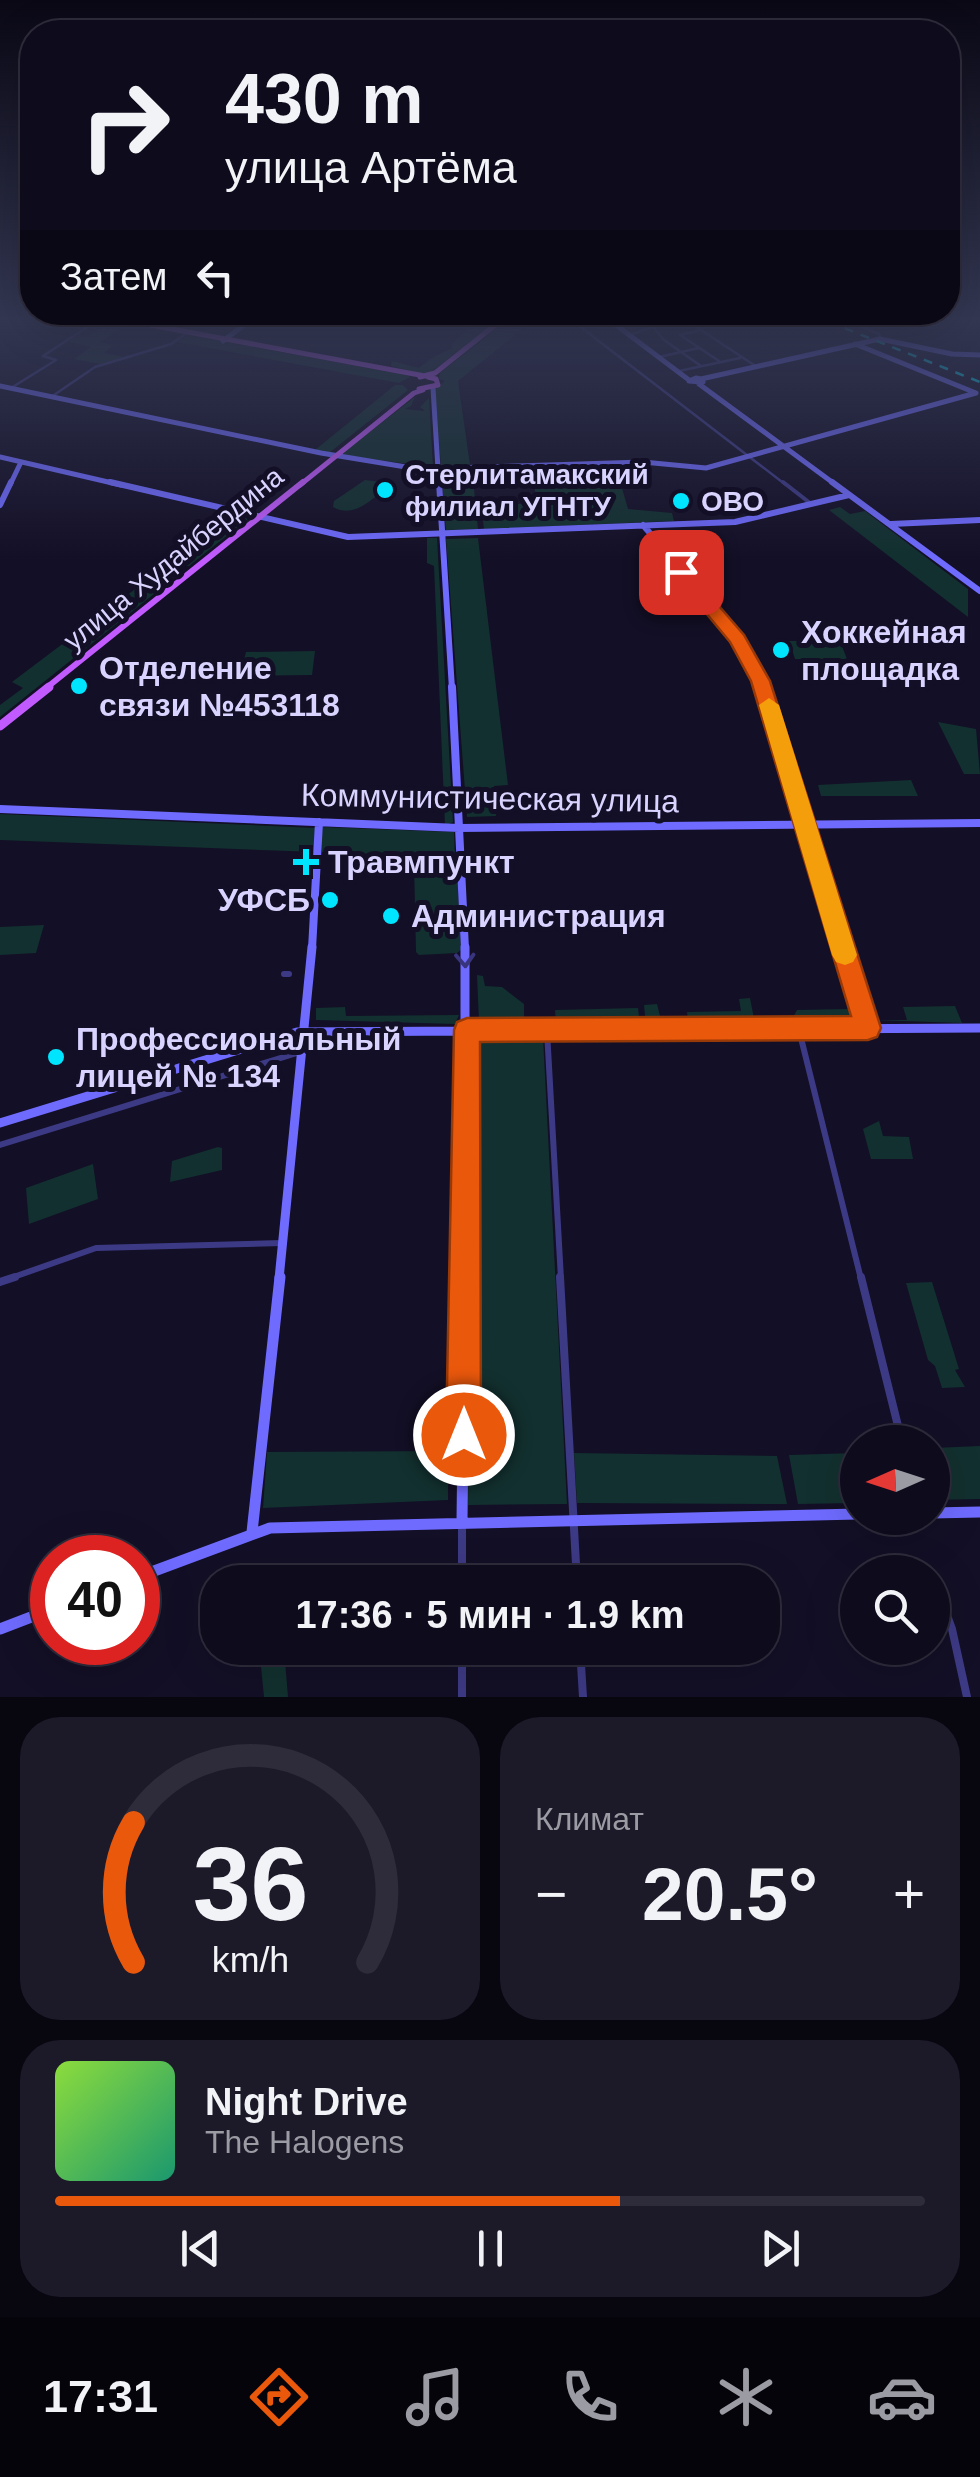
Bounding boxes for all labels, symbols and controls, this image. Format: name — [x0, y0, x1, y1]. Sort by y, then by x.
icon: right — [60, 60, 190, 190]
text: 430 m — [225, 60, 423, 138]
text: улица Артёма — [225, 142, 517, 193]
icon: left — [188, 250, 243, 305]
text: Затем — [60, 256, 168, 298]
place label: Стерлитамакский филиал УГНТУ — [405, 459, 649, 522]
street label: улица Худайбердина — [58, 460, 289, 656]
marker: Стерлитамакский филиал УГНТУ — [374, 479, 396, 501]
place label: ОВО — [701, 486, 764, 517]
marker: ОВО — [670, 490, 692, 512]
pin — [639, 530, 724, 615]
icon: arrive — [654, 545, 709, 600]
place label: Хоккейная площадка — [801, 614, 967, 687]
marker: Хоккейная площадка — [770, 639, 792, 661]
place label: Отделение связи №453118 — [99, 650, 340, 723]
marker: Отделение связи №453118 — [68, 675, 90, 697]
street label: Коммунистическая улица — [301, 777, 680, 819]
place label: Травмпункт — [328, 844, 515, 880]
marker: Травмпункт — [293, 849, 319, 875]
place label: УФСБ — [218, 882, 310, 918]
marker: УФСБ — [319, 889, 341, 911]
place label: Администрация — [411, 898, 666, 934]
marker: Администрация — [380, 905, 402, 927]
one-way arrow — [454, 953, 475, 969]
place label: Профессиональный лицей № 134 — [76, 1021, 401, 1094]
marker: Профессиональный лицей № 134 — [45, 1046, 67, 1068]
position arrow — [412, 1383, 516, 1487]
north arrow — [840, 1425, 950, 1535]
map controls — [840, 1425, 950, 1665]
speed limit sign: 40 — [30, 1535, 160, 1665]
button: search — [840, 1555, 950, 1665]
text: 17:36 · 5 мин · 1.9 km — [295, 1594, 685, 1636]
text: Климат — [535, 1801, 644, 1837]
text: 36 — [192, 1826, 308, 1942]
text: 20.5° — [642, 1852, 818, 1936]
text: − — [535, 1863, 567, 1925]
text: + — [893, 1863, 925, 1925]
text: km/h — [211, 1940, 289, 1980]
text: Night Drive — [205, 2081, 408, 2123]
text: The Halogens — [205, 2124, 404, 2160]
icon: previous — [173, 2221, 228, 2276]
icon: pause — [463, 2221, 518, 2276]
icon: next — [753, 2221, 808, 2276]
icon: directions — [244, 2362, 314, 2432]
icon: music — [400, 2362, 470, 2432]
icon: phone — [555, 2362, 625, 2432]
icon: climate — [711, 2362, 781, 2432]
icon: car — [867, 2362, 937, 2432]
text: 17:31 — [43, 2371, 158, 2422]

